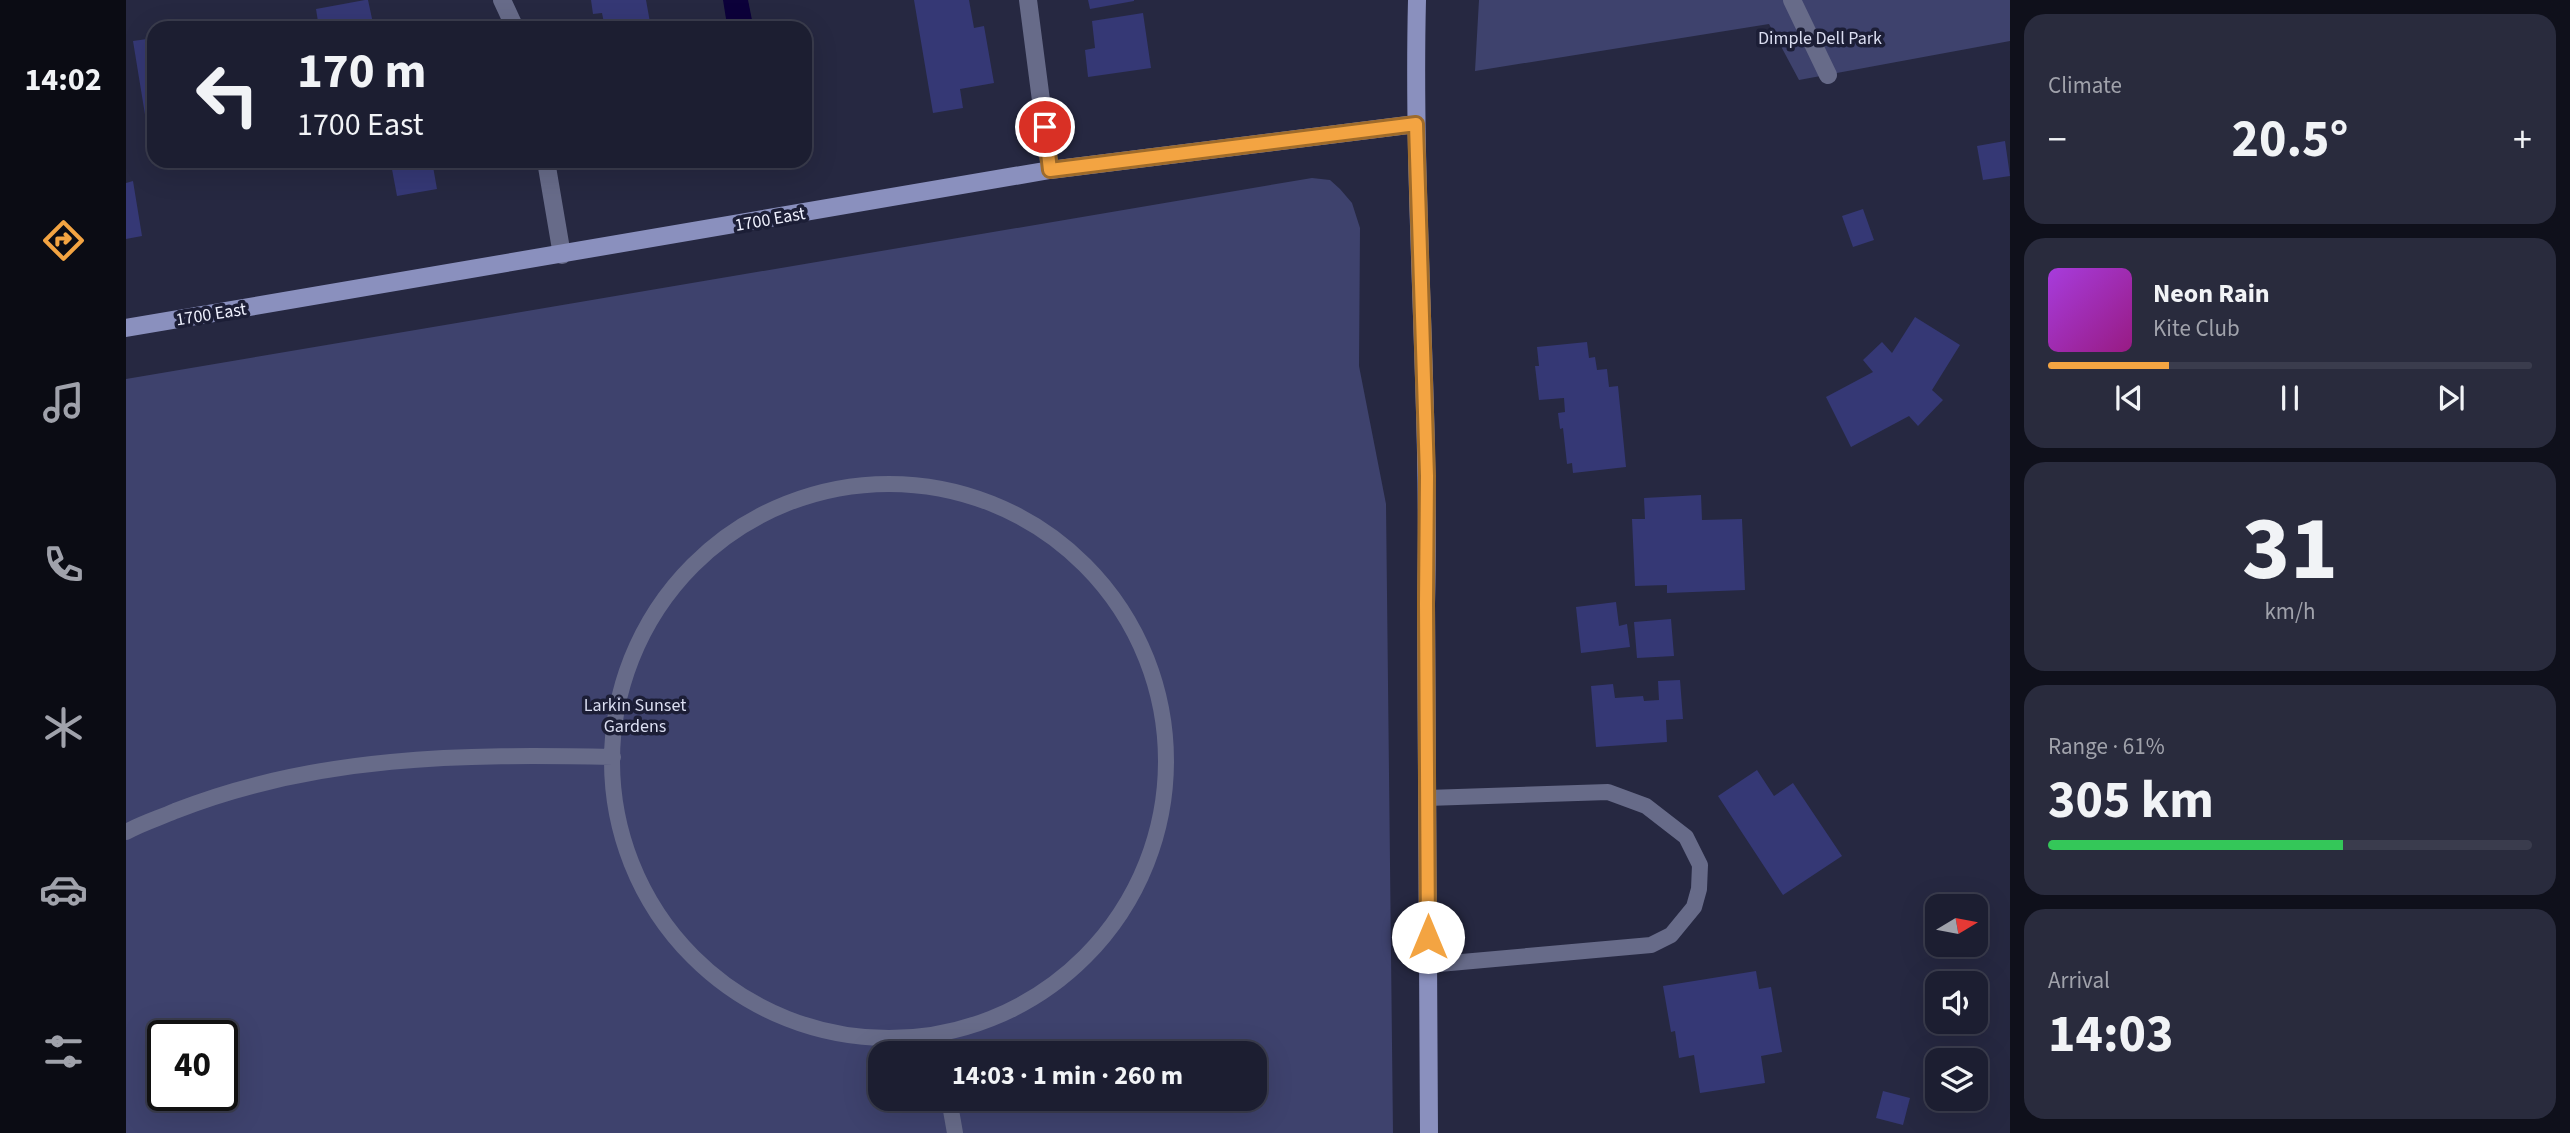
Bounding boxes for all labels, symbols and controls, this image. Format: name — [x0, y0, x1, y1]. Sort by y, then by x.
park label: Dimple Dell Park — [1758, 26, 1882, 51]
text: 170 m — [297, 37, 426, 107]
icon: left — [182, 49, 273, 140]
text: 14:02 — [24, 57, 102, 103]
text: Climate — [2048, 69, 2122, 102]
pin — [1015, 97, 1075, 157]
text: 1700 East — [297, 102, 424, 148]
text: 20.5° — [2232, 103, 2348, 177]
icon: arrive — [1026, 108, 1064, 146]
text: − — [2048, 113, 2067, 167]
text: + — [2513, 113, 2532, 167]
street label: 1700 East — [733, 201, 807, 238]
icon: directions — [39, 216, 88, 265]
text: Neon Rain — [2153, 275, 2270, 312]
street label: 1700 East — [174, 297, 248, 332]
text: Kite Club — [2153, 312, 2240, 345]
icon: music — [39, 378, 88, 427]
icon: previous — [2110, 379, 2148, 417]
icon: pause — [2271, 379, 2309, 417]
icon: next — [2432, 379, 2470, 417]
text: 31 — [2242, 485, 2338, 614]
icon: phone — [39, 540, 88, 589]
text: km/h — [2264, 595, 2316, 628]
park label: Larkin Sunset Gardens — [584, 693, 686, 739]
icon: climate — [39, 703, 88, 752]
text: Range · 61% — [2048, 730, 2165, 763]
text: 305 km — [2048, 764, 2214, 838]
icon: car — [39, 865, 88, 914]
north arrow — [1925, 894, 1988, 957]
map controls — [1925, 894, 1988, 1111]
position arrow — [1391, 900, 1465, 974]
text: Arrival — [2048, 964, 2110, 997]
button: sound — [1925, 971, 1988, 1034]
text: 14:03 — [2048, 998, 2173, 1072]
speed limit sign: 40 — [147, 1020, 238, 1111]
icon: filters — [39, 1027, 88, 1076]
button: layers — [1925, 1048, 1988, 1111]
text: 14:03 · 1 min · 260 m — [952, 1057, 1183, 1094]

